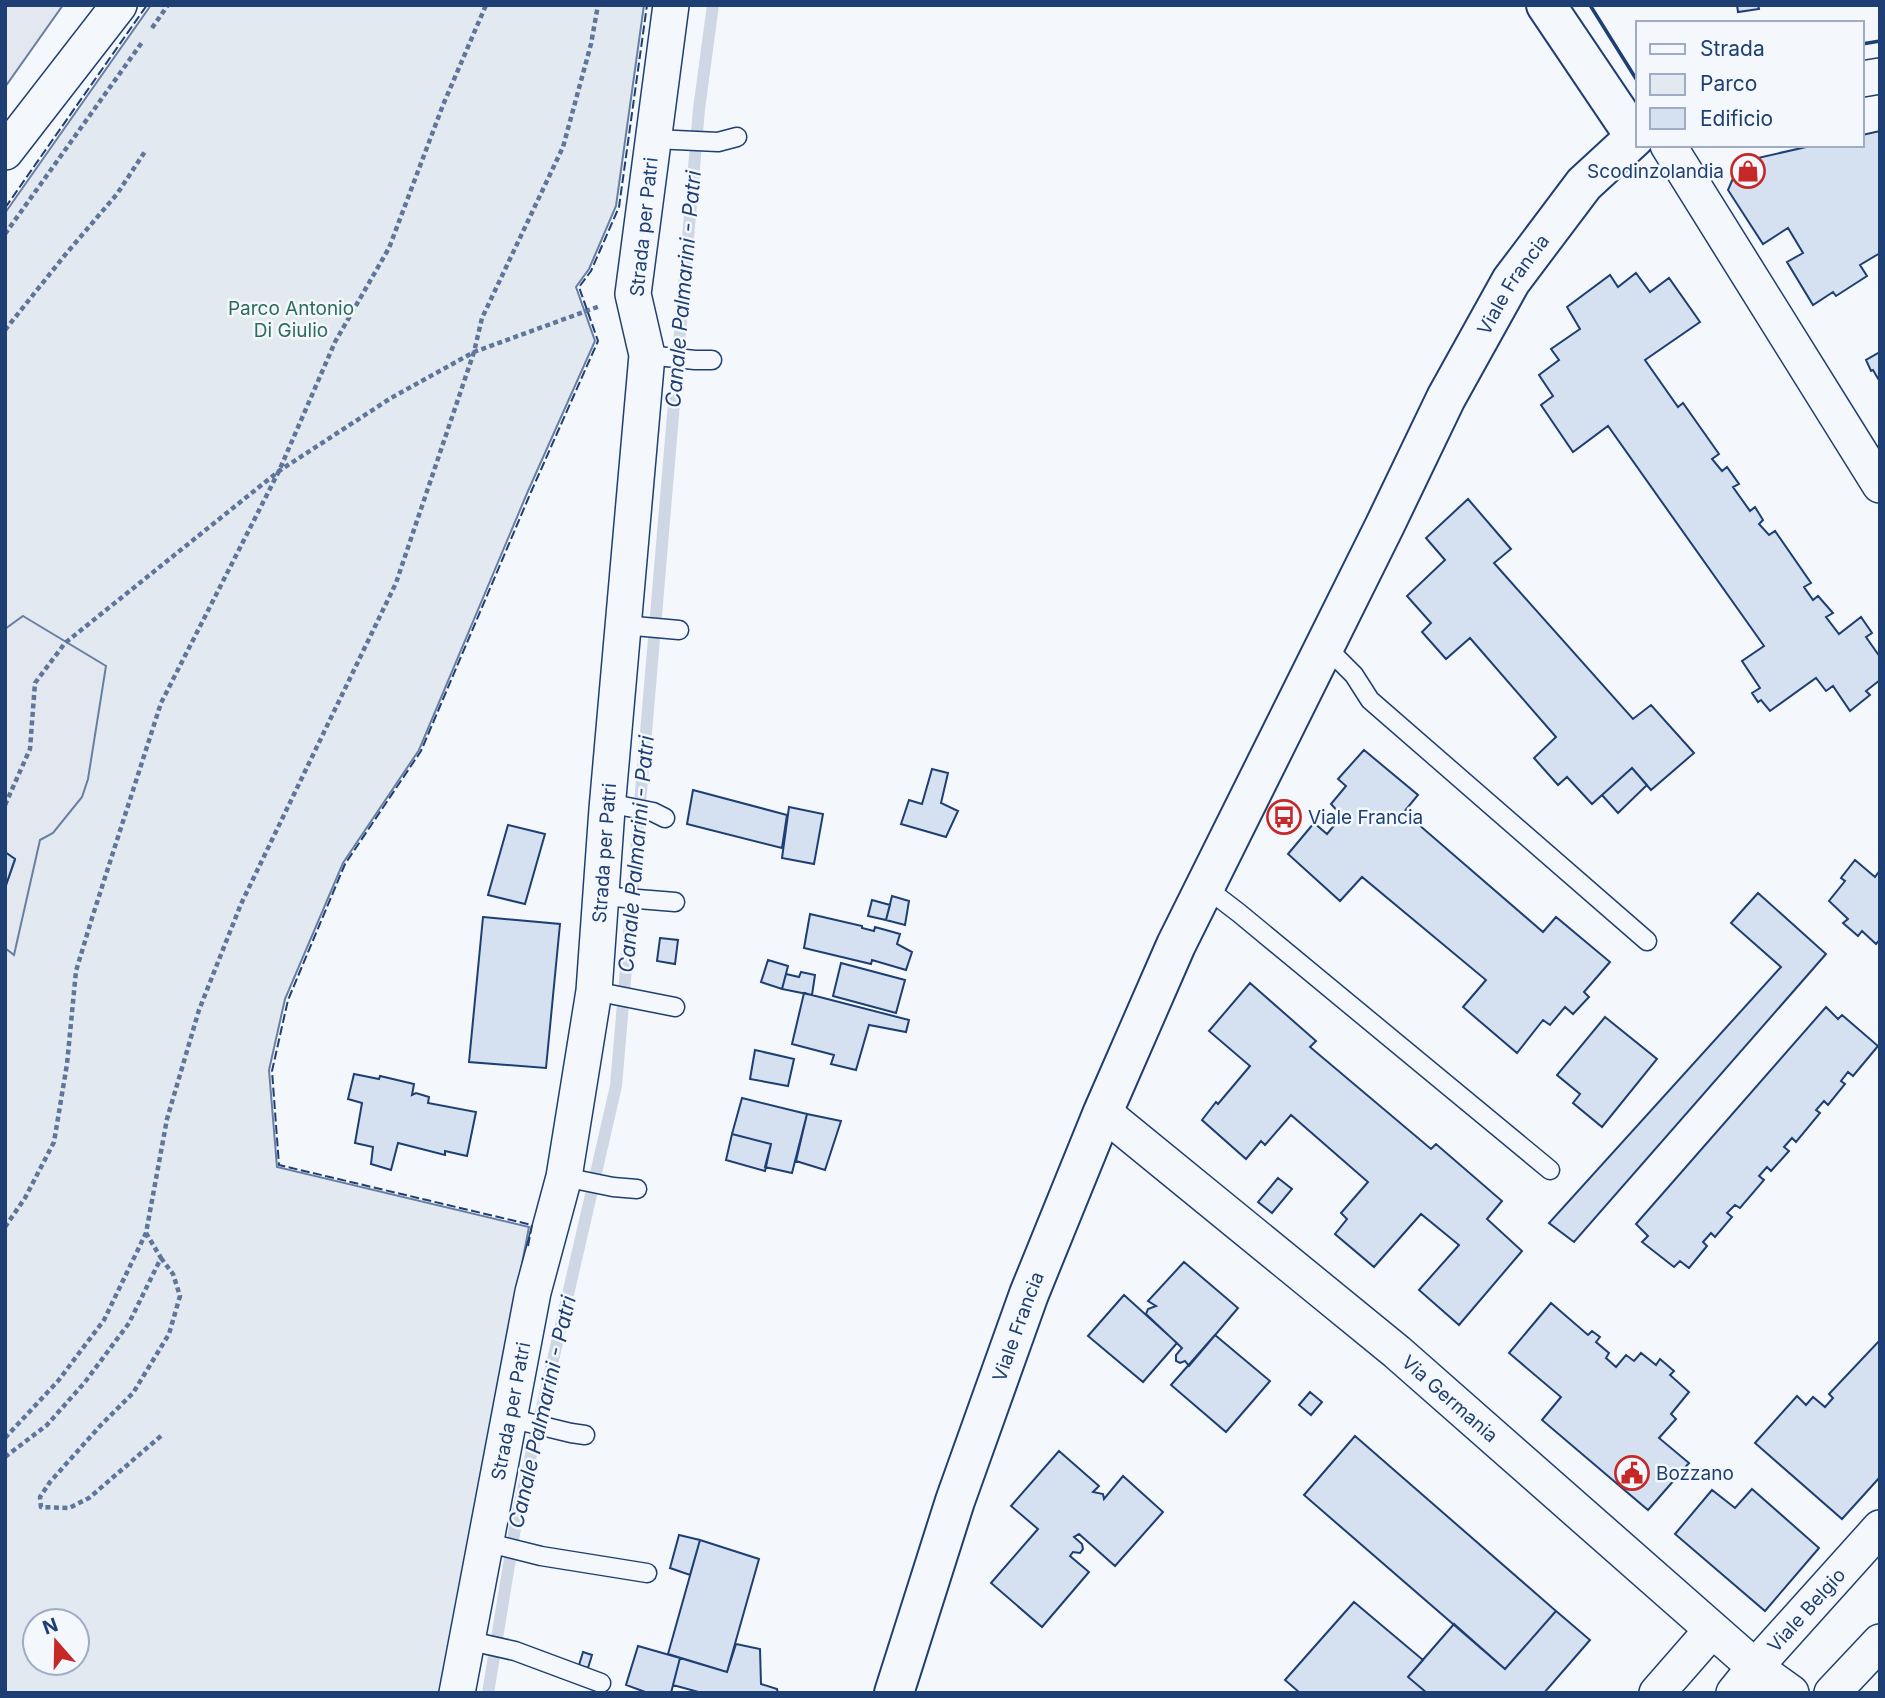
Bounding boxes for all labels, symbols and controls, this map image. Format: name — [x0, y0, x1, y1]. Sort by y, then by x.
legend — [1636, 21, 1864, 147]
text: Strada — [1700, 36, 1765, 61]
text: Parco — [1700, 71, 1757, 96]
text: Edificio — [1700, 106, 1773, 131]
shop icon: Scodinzolandia — [1729, 152, 1767, 190]
street label: Strada per Patri — [625, 156, 663, 298]
place label: Scodinzolandia — [1587, 160, 1724, 183]
water label: Canale Palmarini - Patri — [660, 168, 706, 409]
street label: Viale Francia — [1472, 230, 1554, 339]
park label: Parco Antonio Di Giulio — [228, 297, 354, 342]
water label: Canale Palmarini - Patri — [613, 733, 659, 974]
street label: Strada per Patri — [587, 782, 621, 924]
bus stop icon: Viale Francia — [1265, 798, 1303, 836]
place label: Viale Francia — [1308, 806, 1423, 829]
street label: Viale Francia — [987, 1268, 1048, 1384]
water label: Canale Palmarini - Patri — [503, 1292, 581, 1531]
street label: Strada per Patri — [486, 1340, 535, 1482]
street label: Via Germania — [1397, 1350, 1503, 1447]
public building icon: Bozzano — [1613, 1454, 1651, 1492]
place label: Bozzano — [1656, 1462, 1734, 1485]
street label: Viale Belgio — [1762, 1563, 1850, 1657]
north arrow — [21, 1607, 91, 1677]
text: N — [40, 1613, 61, 1640]

